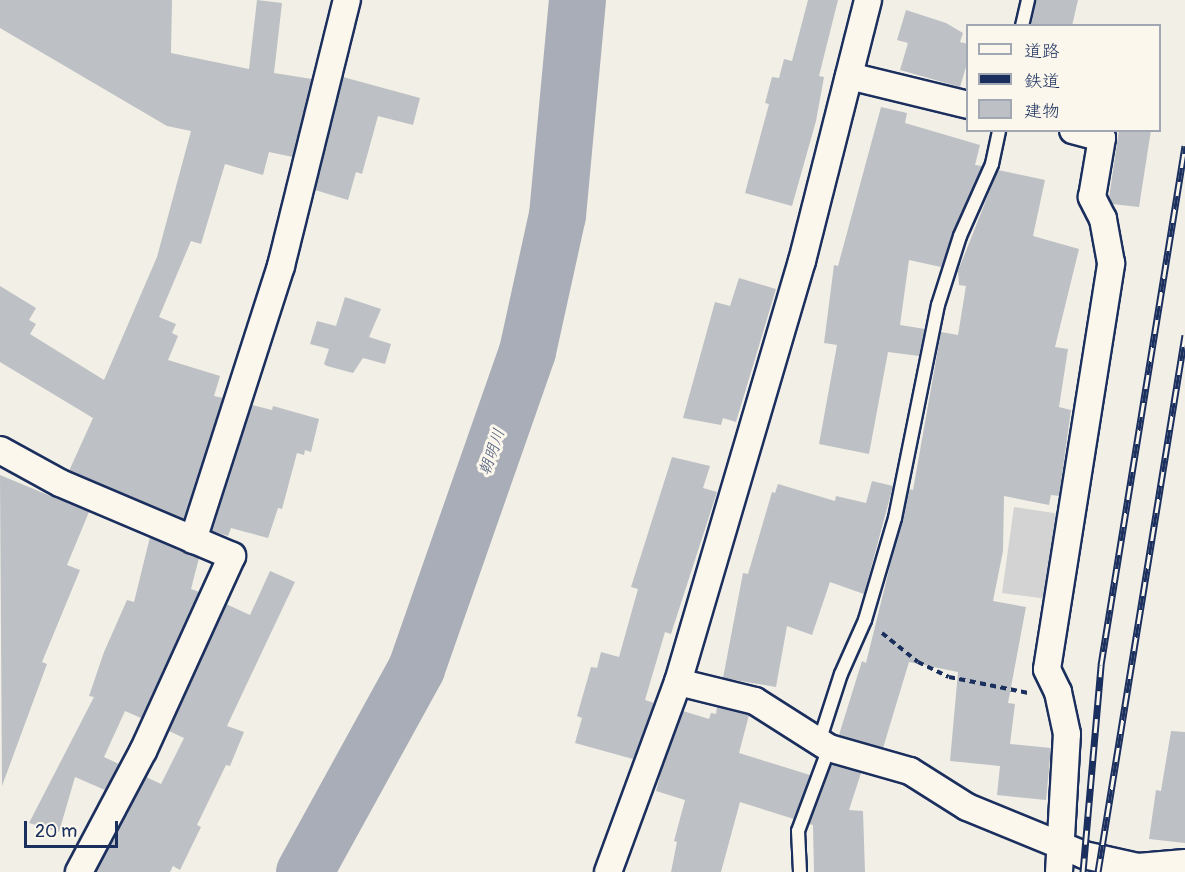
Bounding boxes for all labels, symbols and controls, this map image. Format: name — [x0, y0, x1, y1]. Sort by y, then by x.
legend — [966, 24, 1161, 132]
text: 道路 — [1024, 40, 1060, 63]
text: 鉄道 — [1024, 70, 1060, 93]
text: 建物 — [1024, 100, 1060, 123]
water label: 朝明川 — [475, 426, 509, 478]
scale bar — [27, 809, 122, 847]
text: 20 m — [35, 820, 77, 843]

